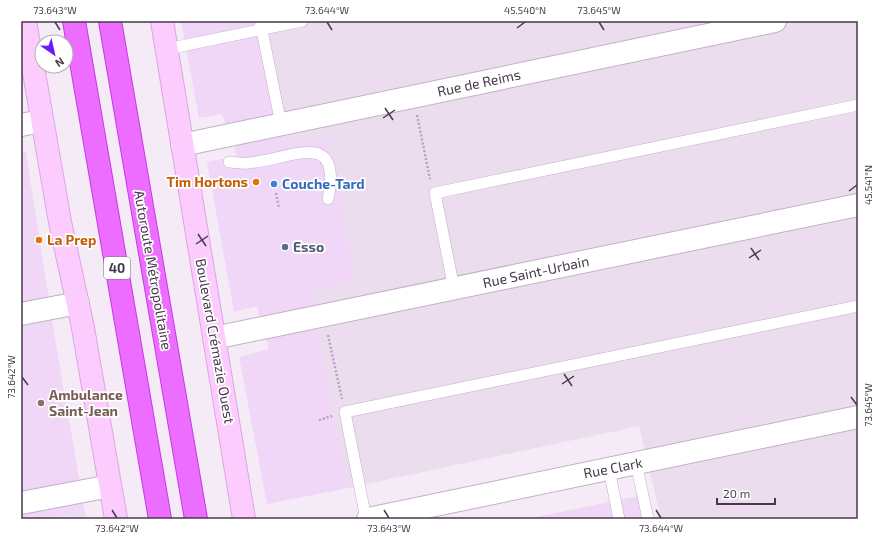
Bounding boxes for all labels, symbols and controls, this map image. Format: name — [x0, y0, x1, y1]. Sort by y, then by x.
text: 73.643°W — [33, 4, 77, 16]
text: 73.644°W — [305, 4, 350, 16]
text: 45.540°N — [504, 4, 546, 16]
text: 73.645°W — [577, 4, 621, 16]
north arrow — [34, 34, 74, 74]
text: N — [53, 55, 67, 70]
street label: Rue de Reims — [436, 65, 522, 100]
text: 45.541°N — [862, 165, 874, 205]
place label: Tim Hortons — [167, 173, 248, 190]
place label: Couche-Tard — [282, 175, 365, 192]
marker: Tim Hortons — [251, 177, 261, 187]
marker: Couche-Tard — [269, 179, 279, 189]
street label: Autoroute Métropolitaine — [131, 189, 176, 351]
place label: La Prep — [47, 231, 96, 248]
marker: La Prep — [34, 235, 44, 245]
place label: Esso — [293, 238, 324, 255]
marker: Esso — [280, 242, 290, 252]
street label: Rue Saint-Urbain — [481, 252, 591, 291]
road number: 40 — [104, 257, 130, 279]
street label: Boulevard Crémazie Ouest — [193, 257, 238, 425]
text: 73.642°W — [5, 355, 17, 399]
text: 73.645°W — [862, 383, 874, 427]
place label: Ambulance Saint-Jean — [49, 386, 123, 419]
marker: Ambulance Saint-Jean — [36, 398, 46, 408]
street label: Rue Clark — [582, 453, 644, 482]
scale bar — [717, 480, 775, 506]
text: 20 m — [723, 486, 750, 500]
text: 73.642°W — [95, 522, 139, 534]
text: 73.643°W — [367, 522, 411, 534]
text: 73.644°W — [639, 522, 684, 534]

